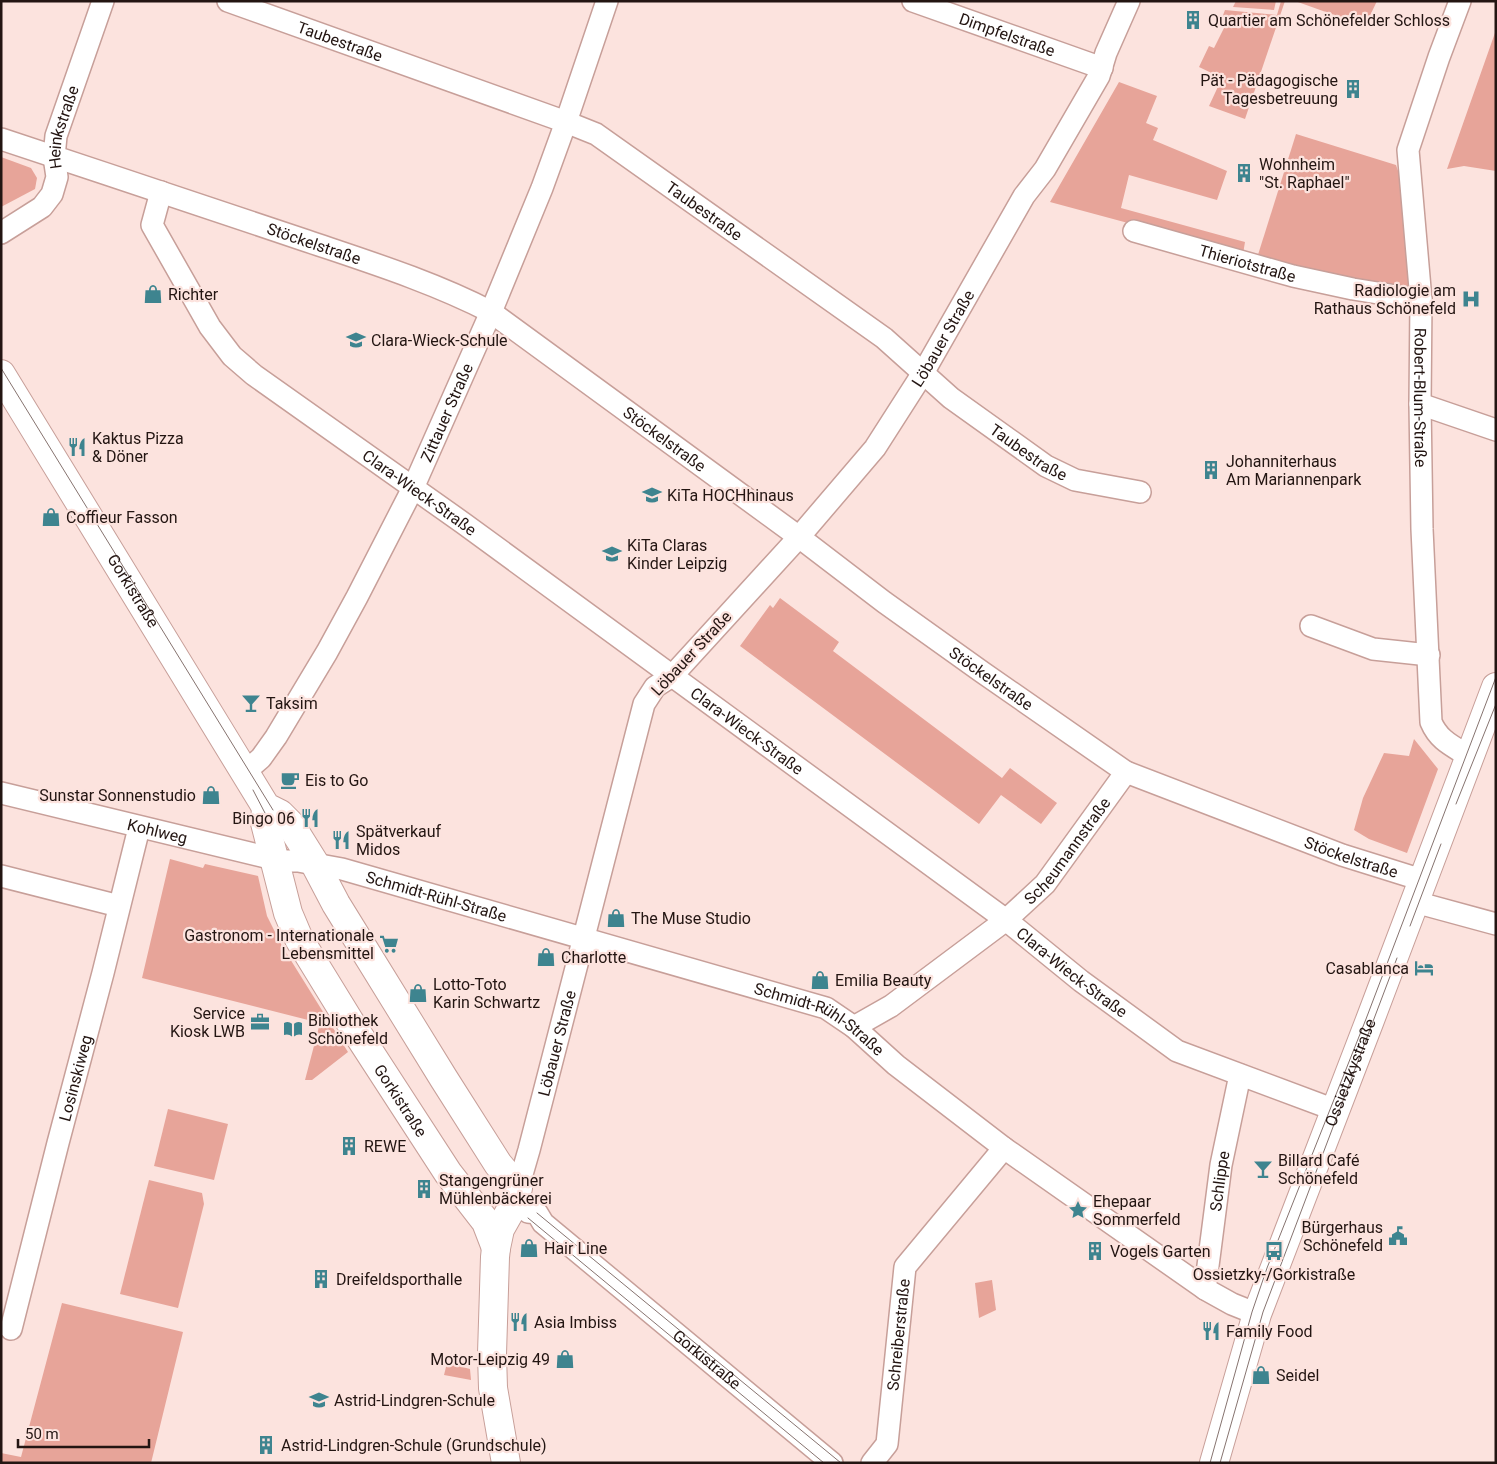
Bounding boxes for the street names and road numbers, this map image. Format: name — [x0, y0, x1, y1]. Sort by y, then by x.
street label: Dimpfelstraße — [957, 9, 1058, 61]
street label: Taubestraße — [295, 18, 385, 66]
street label: Heinkstraße — [45, 83, 83, 170]
street label: Taubestraße — [662, 178, 746, 245]
street label: Stöckelstraße — [265, 219, 363, 268]
street label: Thieriotstraße — [1197, 241, 1298, 286]
street label: Löbauer Straße — [908, 287, 978, 390]
street label: Robert-Blum-Straße — [1410, 328, 1430, 468]
street label: Zittauer Straße — [417, 360, 477, 465]
street label: Stöckelstraße — [619, 403, 709, 476]
street label: Taubestraße — [986, 420, 1070, 485]
street label: Clara-Wieck-Straße — [359, 446, 480, 540]
street label: Gorkistraße — [103, 551, 163, 631]
street label: Löbauer Straße — [647, 607, 735, 700]
street label: Stöckelstraße — [946, 643, 1036, 714]
street label: Clara-Wieck-Straße — [687, 684, 807, 779]
street label: Scheumannstraße — [1020, 794, 1114, 908]
street label: Kohlweg — [125, 815, 189, 848]
street label: Stöckelstraße — [1302, 832, 1400, 882]
street label: Schmidt-Rühl-Straße — [364, 867, 509, 926]
street label: Clara-Wieck-Straße — [1013, 923, 1131, 1022]
street label: Schmidt-Rühl-Straße — [752, 979, 888, 1060]
street label: Löbauer Straße — [534, 988, 580, 1098]
street label: Ossietzkystraße — [1321, 1016, 1380, 1129]
street label: Losinskiweg — [55, 1033, 96, 1123]
street label: Gorkistraße — [370, 1061, 431, 1141]
street label: Schlippe — [1206, 1149, 1234, 1212]
street label: Schreiberstraße — [883, 1278, 914, 1392]
street label: Gorkistraße — [669, 1326, 745, 1393]

